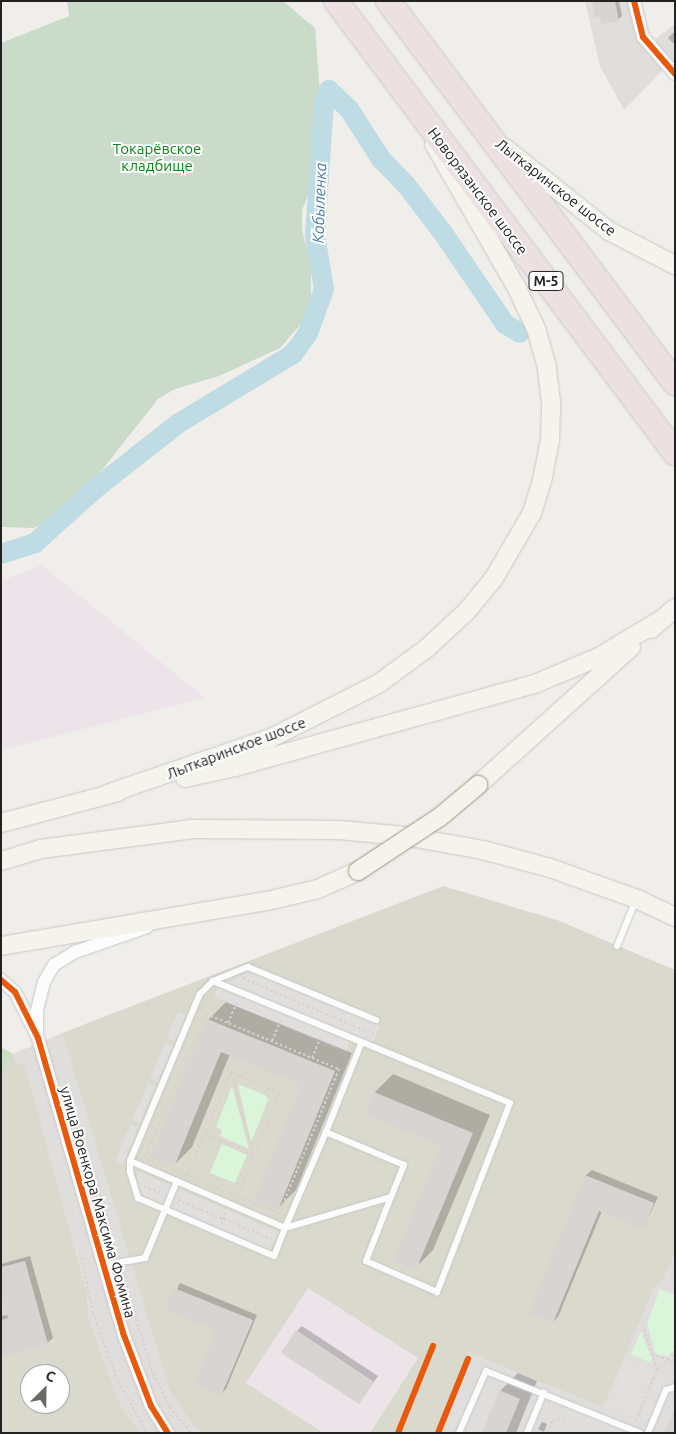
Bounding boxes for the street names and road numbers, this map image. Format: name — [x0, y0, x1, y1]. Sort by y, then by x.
street label: Новорязанское шоссе — [424, 124, 532, 258]
street label: Лыткаринское шоссе — [492, 134, 620, 240]
road number: М-5 — [528, 270, 564, 292]
street label: Лыткаринское шоссе — [164, 713, 308, 783]
street label: улица Военкора Максима Фомина — [56, 1084, 140, 1320]

